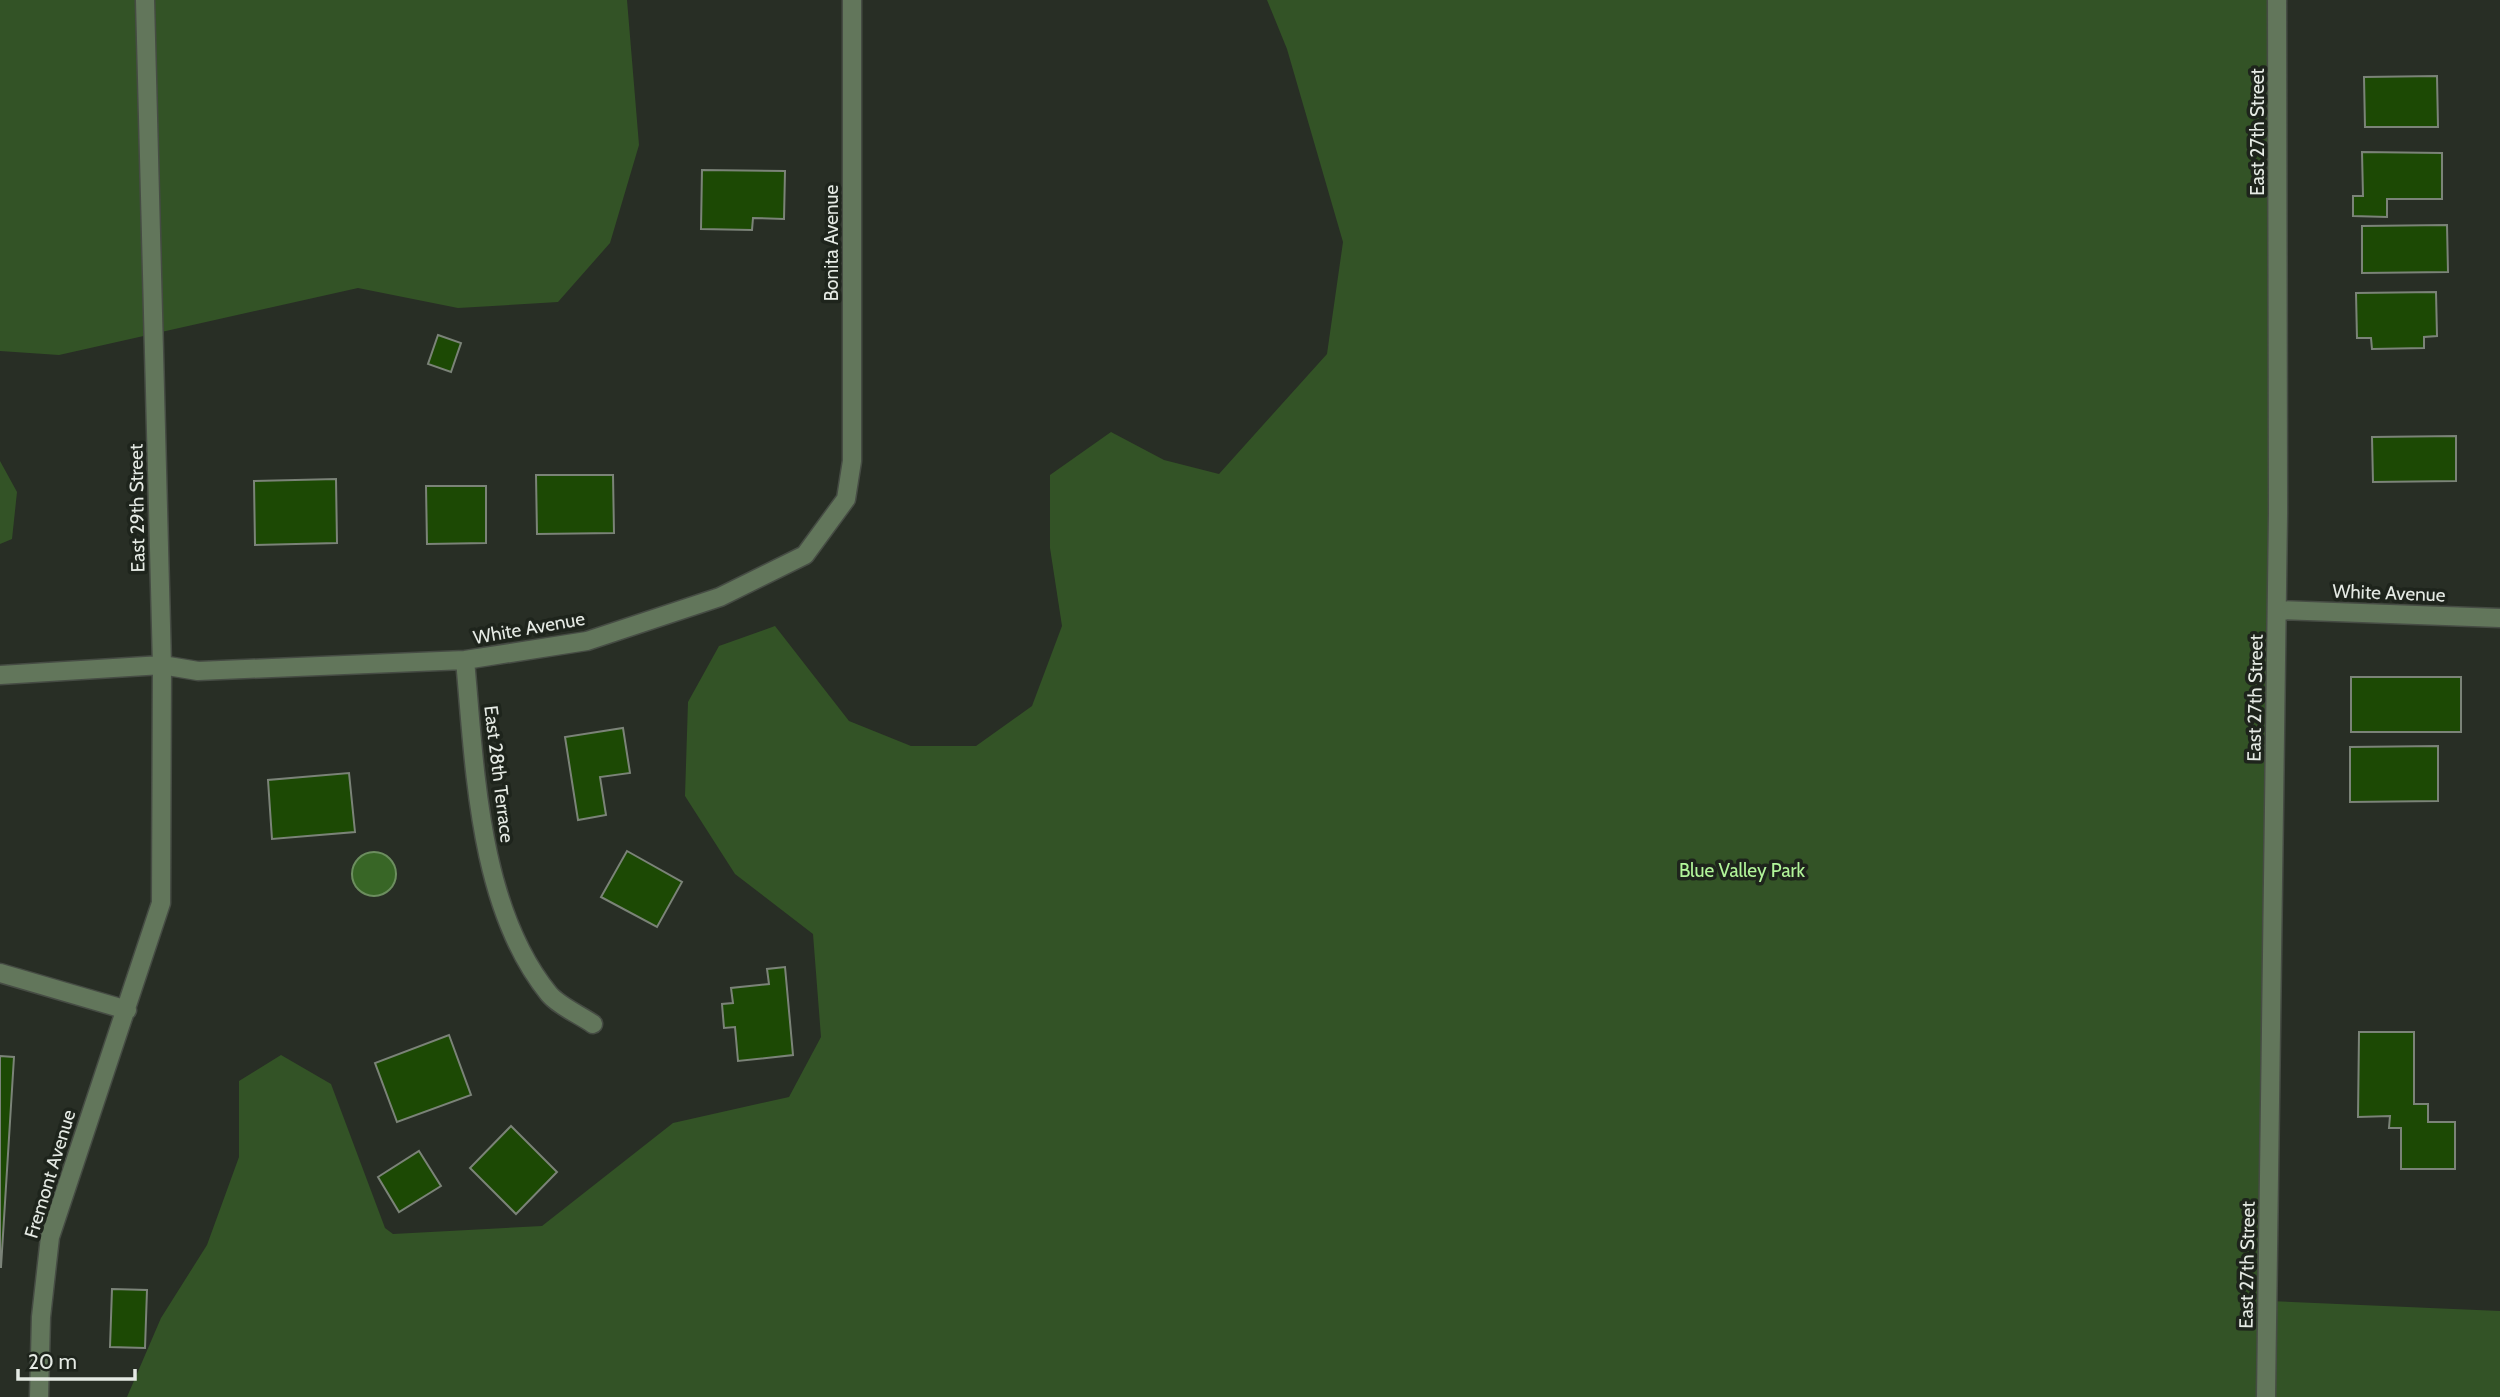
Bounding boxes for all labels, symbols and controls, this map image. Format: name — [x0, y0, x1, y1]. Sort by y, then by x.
street label: East 27th Street — [2246, 68, 2269, 196]
street label: Bonita Avenue — [820, 184, 843, 301]
street label: East 29th Street — [124, 443, 150, 573]
street label: White Avenue — [2332, 580, 2446, 606]
street label: White Avenue — [471, 607, 587, 649]
street label: East 27th Street — [2242, 633, 2268, 762]
street label: East 28th Terrace — [479, 704, 519, 844]
park label: Blue Valley Park — [1679, 859, 1806, 882]
street label: Fremont Avenue — [20, 1107, 81, 1241]
street label: East 27th Street — [2234, 1200, 2260, 1329]
scale bar — [18, 1338, 135, 1382]
text: 20 m — [28, 1349, 77, 1374]

